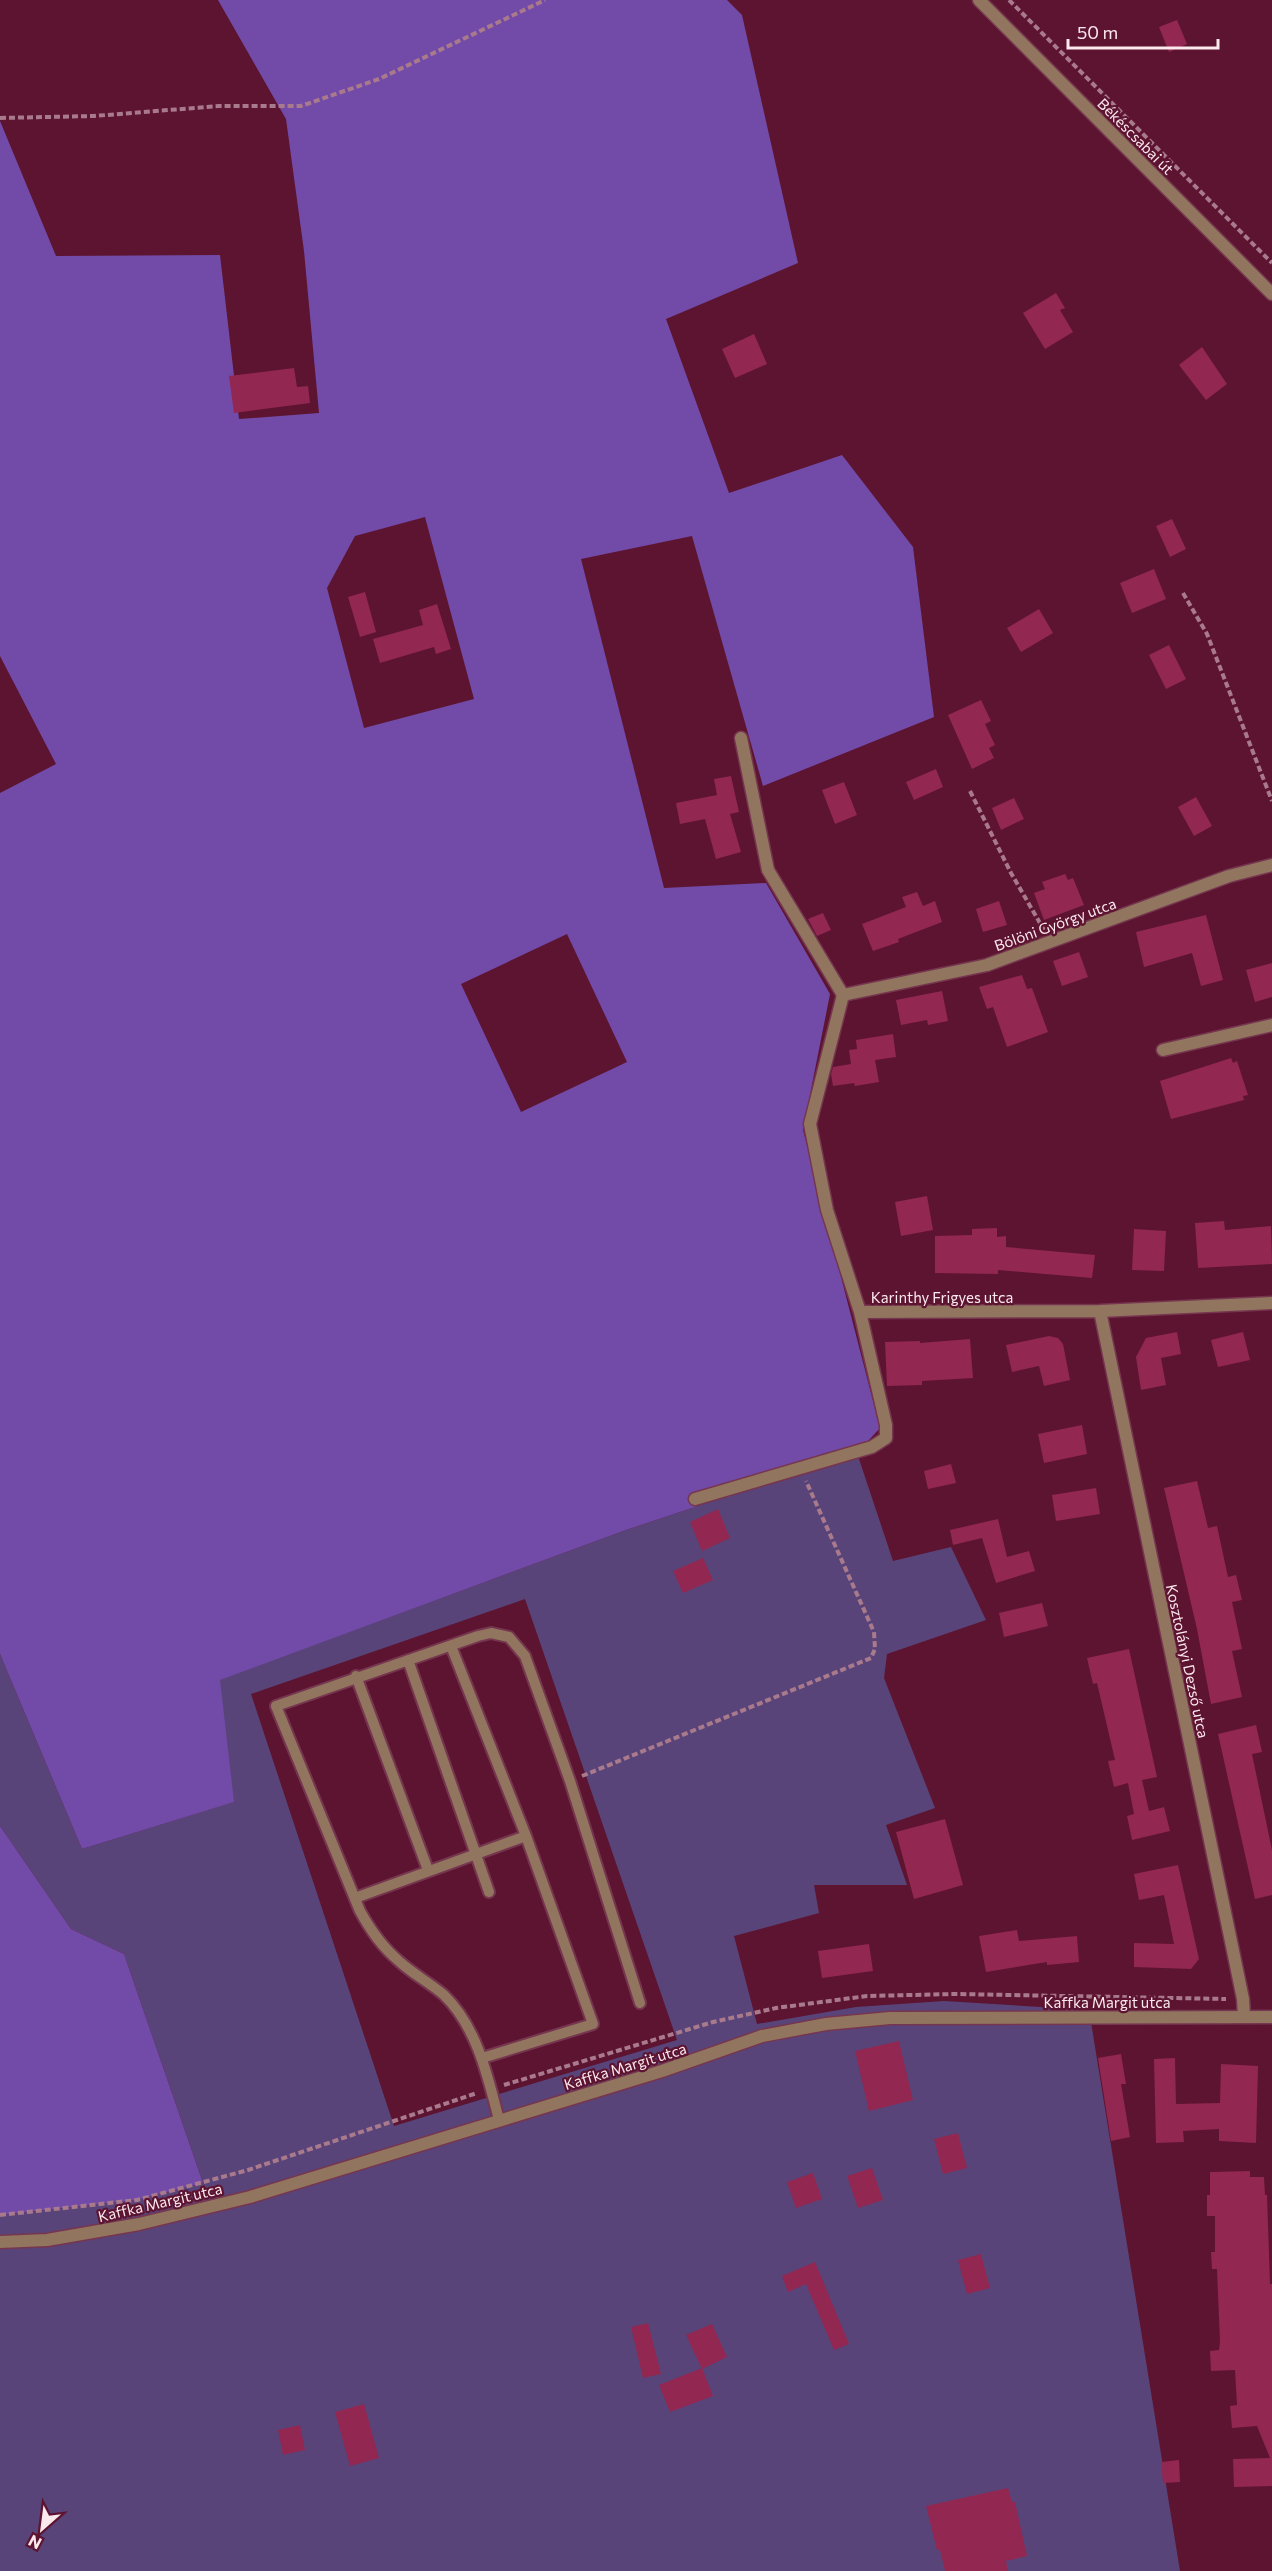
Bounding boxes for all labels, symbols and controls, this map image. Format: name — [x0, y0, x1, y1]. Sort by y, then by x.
scale bar — [1068, 12, 1218, 50]
text: 50 m — [1077, 21, 1118, 43]
street label: Békéscsabai út — [1094, 94, 1178, 178]
street label: Bölöni György utca — [992, 894, 1118, 954]
street label: Karinthy Frigyes utca — [871, 1288, 1013, 1306]
street label: Kosztolányi Dezső utca — [1163, 1582, 1213, 1740]
street label: Kaffka Margit utca — [1043, 1993, 1171, 2011]
street label: Kaffka Margit utca — [562, 2039, 688, 2093]
street label: Kaffka Margit utca — [96, 2179, 224, 2225]
north arrow — [12, 2499, 72, 2559]
text: N — [25, 2531, 44, 2554]

